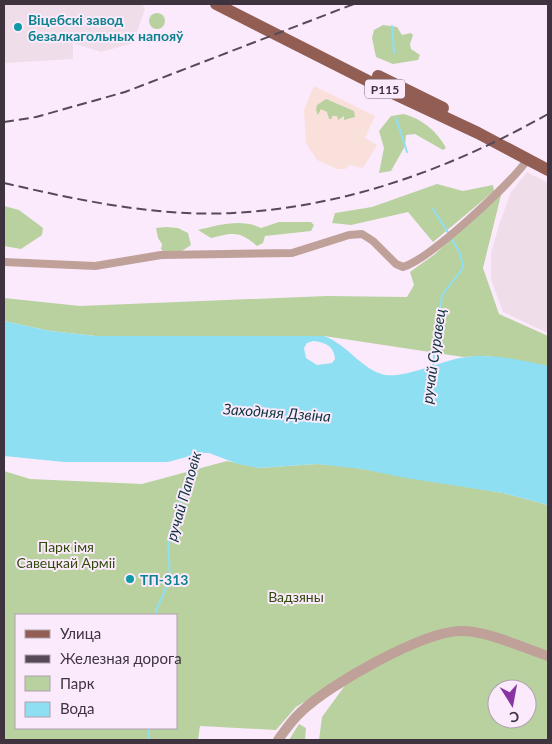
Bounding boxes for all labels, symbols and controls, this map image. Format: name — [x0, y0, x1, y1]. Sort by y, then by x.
place label: Віцебскі завод безалкагольных напояў — [28, 11, 184, 44]
marker: Віцебскі завод безалкагольных напояў — [12, 21, 24, 33]
road number: Р115 — [365, 80, 405, 98]
water label: ручай Суравец — [417, 307, 449, 405]
water label: Заходняя Дзвіна — [222, 399, 332, 425]
water label: ручай Паповік — [162, 448, 205, 543]
park label: Парк імя Савецкай Арміі — [17, 538, 115, 571]
place label: ТП-313 — [140, 571, 188, 588]
marker: ТП-313 — [124, 573, 136, 585]
park label: Вадзяны — [268, 588, 324, 605]
legend — [15, 614, 178, 729]
text: Улица — [60, 624, 101, 642]
text: Железная дорога — [60, 649, 182, 667]
text: Парк — [60, 674, 95, 692]
north arrow — [487, 679, 537, 729]
text: Вода — [60, 699, 95, 717]
text: С — [508, 708, 521, 727]

